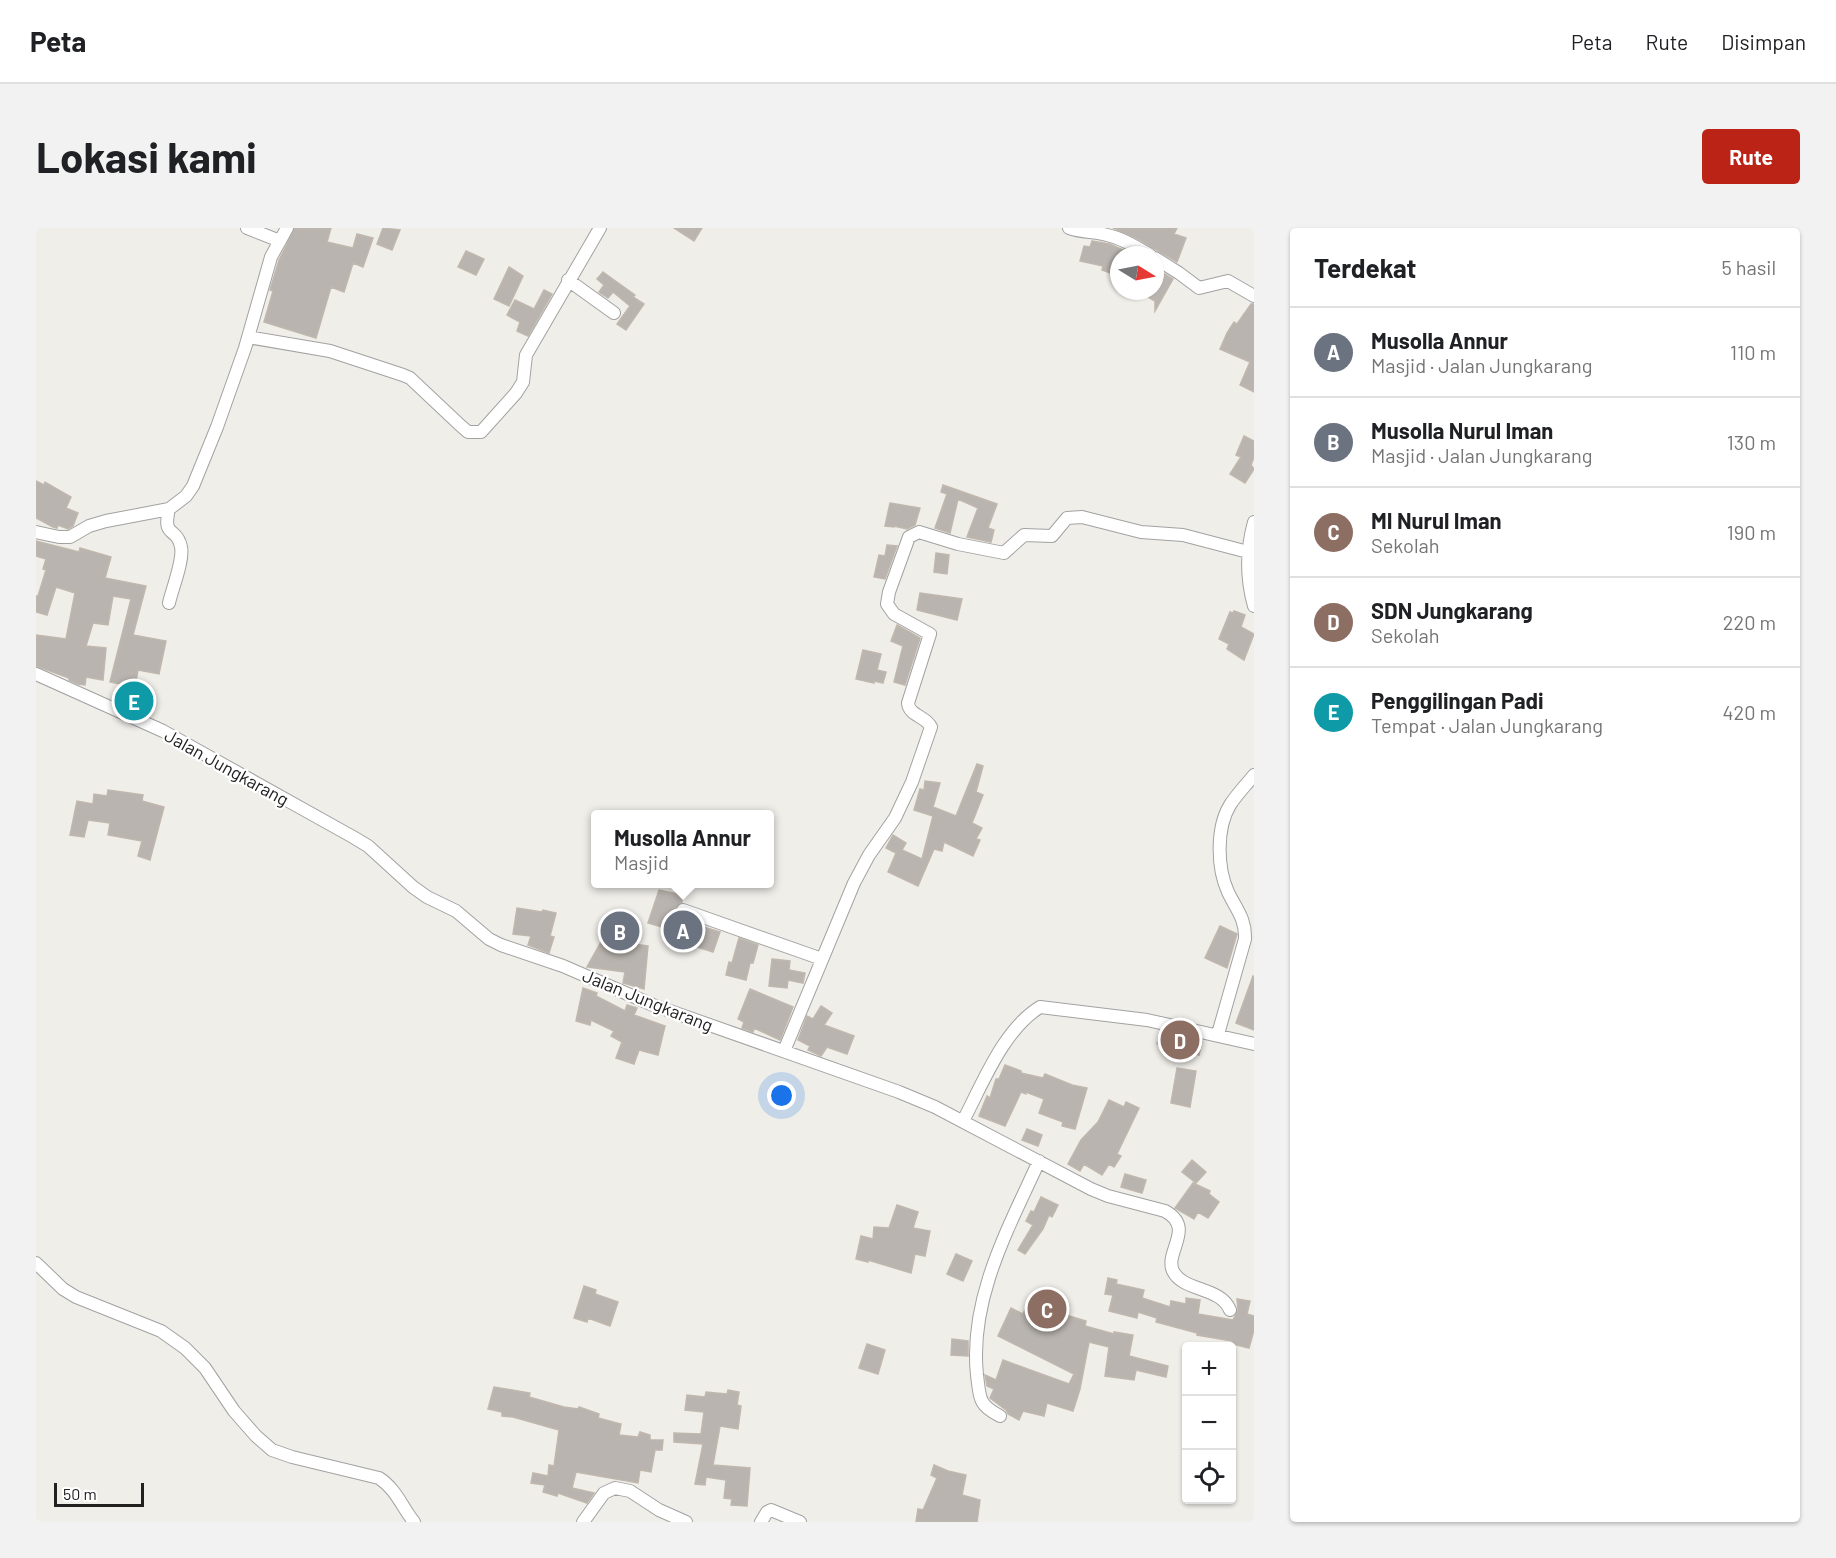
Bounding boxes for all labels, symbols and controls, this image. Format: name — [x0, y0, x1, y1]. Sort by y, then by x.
text: Peta — [30, 24, 86, 58]
text: Peta — [1571, 29, 1613, 54]
text: Rute — [1646, 29, 1688, 54]
text: Disimpan — [1721, 29, 1806, 54]
button: Rute — [1702, 129, 1800, 184]
text: Lokasi kami — [36, 131, 257, 181]
north arrow — [1110, 246, 1164, 300]
text: Terdekat — [1314, 252, 1416, 283]
text: 5 hasil — [1721, 255, 1776, 279]
text: Musolla Annur — [1371, 327, 1508, 353]
text: A — [1327, 340, 1340, 364]
text: 110 m — [1730, 340, 1776, 364]
text: Masjid · Jalan Jungkarang — [1371, 353, 1592, 377]
text: Musolla Nurul Iman — [1371, 417, 1553, 443]
text: B — [1327, 430, 1340, 454]
text: 130 m — [1727, 430, 1776, 454]
text: Masjid · Jalan Jungkarang — [1371, 443, 1592, 467]
text: MI Nurul Iman — [1371, 507, 1502, 533]
text: C — [1327, 520, 1340, 544]
text: 190 m — [1727, 520, 1776, 544]
text: Sekolah — [1371, 533, 1439, 557]
text: SDN Jungkarang — [1371, 597, 1533, 623]
text: D — [1327, 610, 1340, 634]
text: 220 m — [1723, 610, 1776, 634]
text: Sekolah — [1371, 623, 1439, 647]
pin: E — [114, 678, 154, 724]
text: Penggilingan Padi — [1371, 687, 1544, 713]
text: E — [1328, 700, 1339, 724]
text: 420 m — [1722, 700, 1776, 724]
text: Tempat · Jalan Jungkarang — [1371, 713, 1603, 737]
street label: Jalan Jungkarang — [161, 724, 293, 810]
popup — [591, 810, 774, 888]
text: Musolla Annur — [614, 824, 751, 850]
text: Masjid — [614, 850, 669, 874]
pin: B — [600, 908, 640, 954]
pin: A — [664, 908, 702, 952]
street label: Jalan Jungkarang — [580, 964, 716, 1036]
pin: D — [1160, 1018, 1200, 1062]
your location — [767, 1081, 796, 1110]
pin: C — [1028, 1286, 1066, 1332]
map controls — [1182, 1342, 1236, 1504]
button: + — [1182, 1342, 1236, 1396]
button: − — [1182, 1396, 1236, 1450]
button: locate — [1182, 1450, 1236, 1504]
scale bar — [54, 1480, 144, 1508]
text: 50 m — [63, 1484, 97, 1503]

